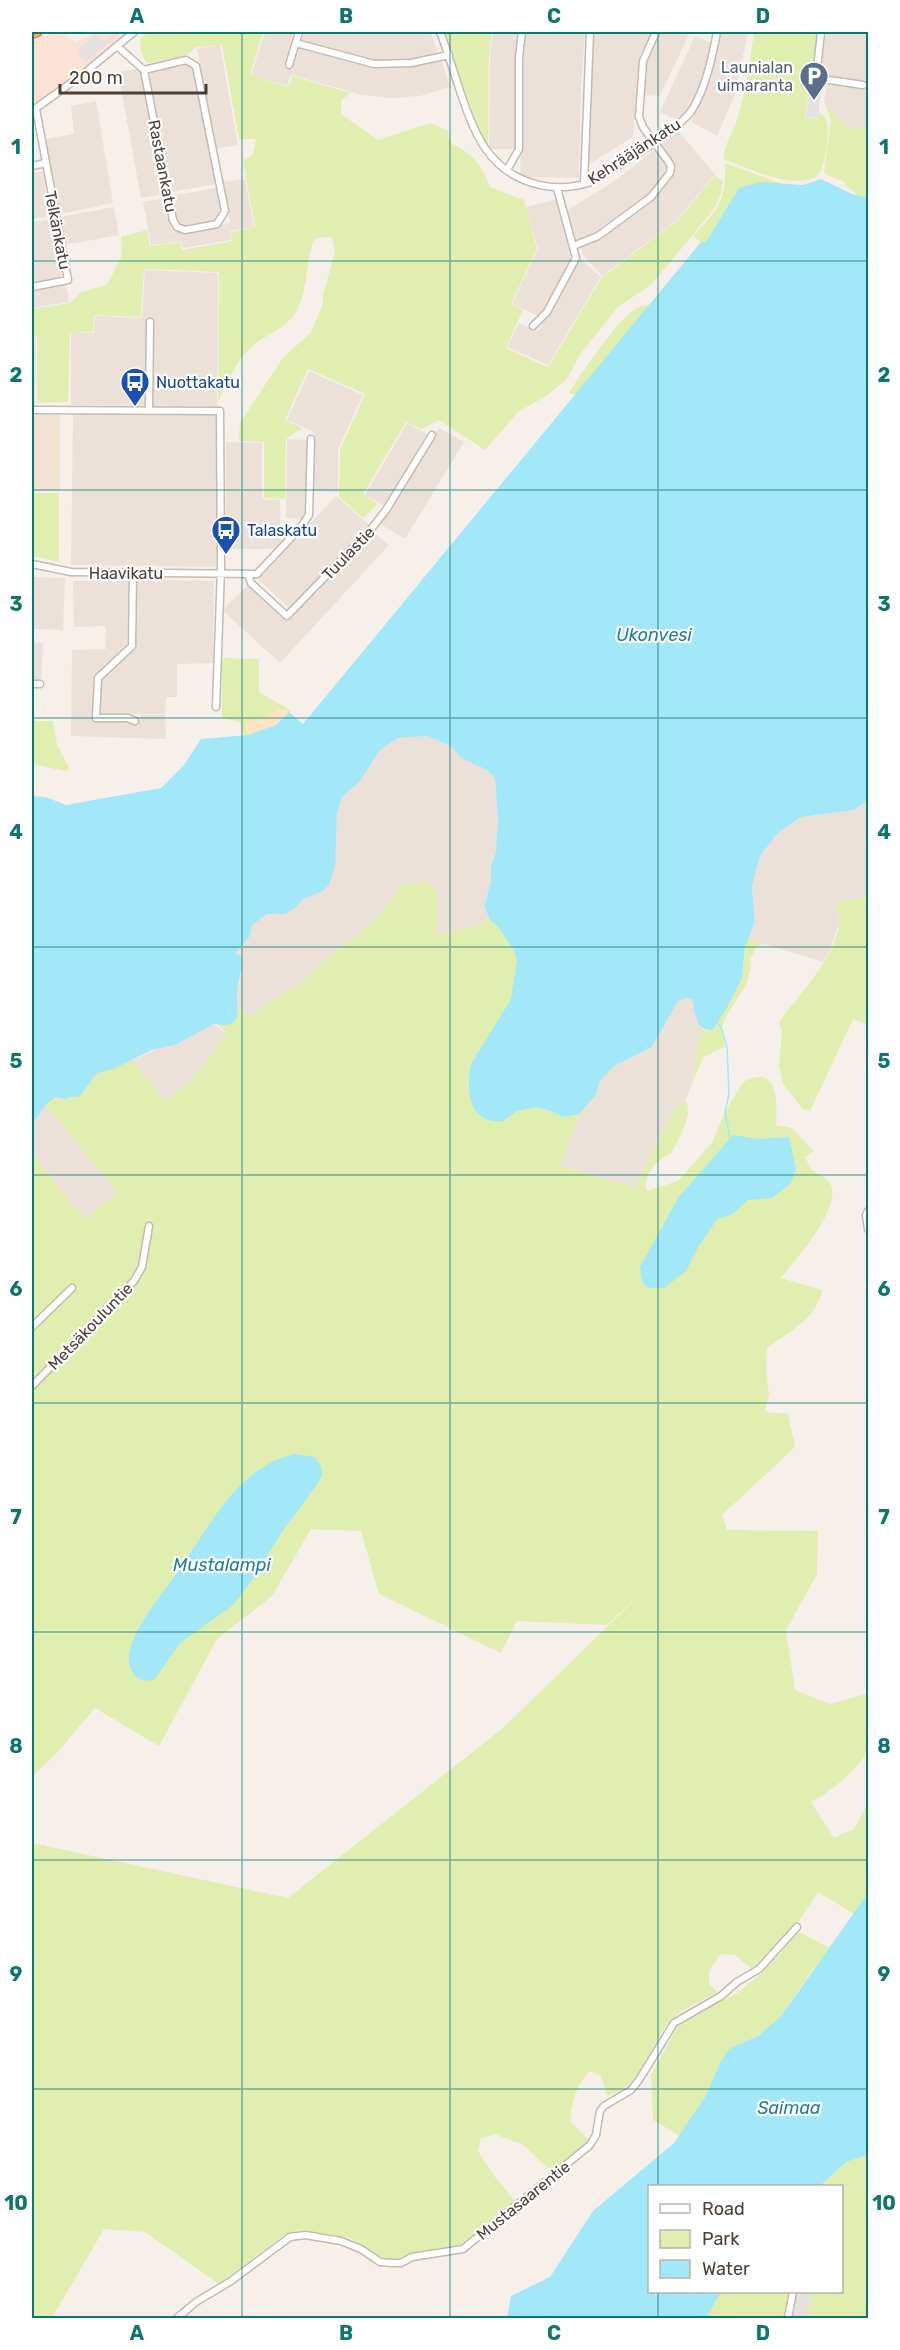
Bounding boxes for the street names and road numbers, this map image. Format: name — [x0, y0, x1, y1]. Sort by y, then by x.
street label: Kehrääjänkatu — [584, 114, 684, 189]
street label: Rastaankatu — [144, 118, 181, 214]
street label: Telkänkatu — [41, 189, 74, 271]
street label: Tuulastie — [318, 523, 379, 584]
street label: Haavikatu — [89, 564, 163, 583]
street label: Metsäkouluntie — [44, 1279, 137, 1374]
street label: Mustasaarentie — [473, 2157, 574, 2244]

